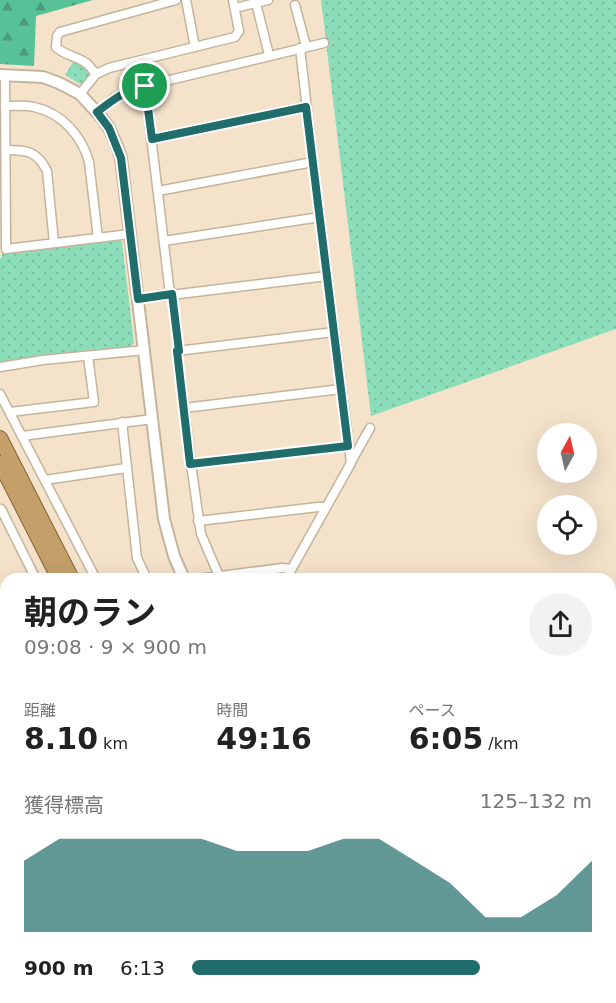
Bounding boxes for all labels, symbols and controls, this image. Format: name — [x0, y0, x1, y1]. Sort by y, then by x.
pin — [119, 60, 170, 111]
icon: arrive — [128, 69, 161, 102]
north arrow — [537, 423, 597, 483]
map controls — [537, 423, 597, 555]
button: locate — [537, 495, 597, 555]
text: 朝のラン — [24, 593, 156, 632]
button: share — [529, 593, 592, 656]
text: 09:08 · 9 × 900 m — [24, 635, 207, 659]
text: 距離 — [24, 701, 56, 720]
text: 時間 — [216, 701, 248, 720]
text: ペース — [409, 701, 456, 720]
text: 8.10 — [24, 721, 98, 756]
text: 49:16 — [216, 721, 312, 756]
text: 6:05 — [409, 721, 483, 756]
text: km — [98, 734, 128, 753]
text: /km — [483, 734, 519, 753]
text: 125–132 m — [480, 789, 592, 813]
text: 獲得標高 — [24, 793, 104, 817]
text: 900 m — [24, 956, 94, 980]
text: 6:13 — [120, 956, 165, 980]

